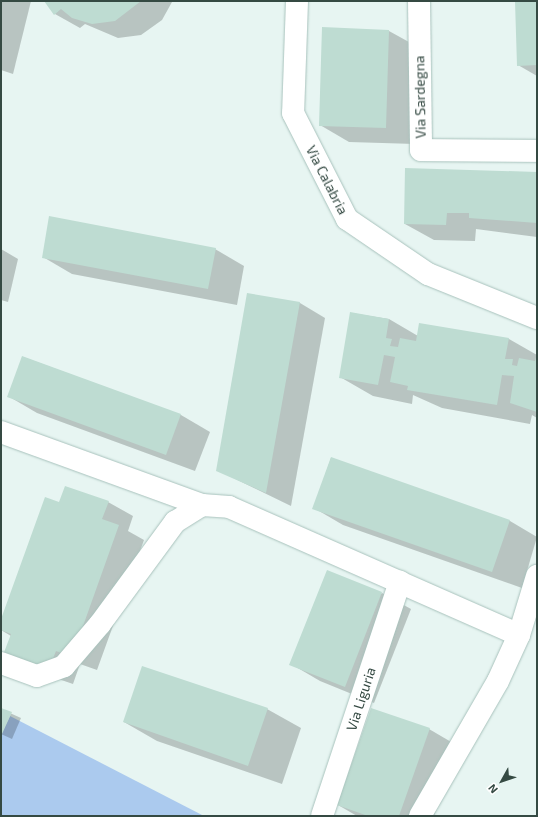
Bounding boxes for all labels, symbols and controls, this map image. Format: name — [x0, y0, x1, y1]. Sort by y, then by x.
street label: Via Sardegna — [411, 55, 429, 139]
street label: Via Calabria — [302, 143, 352, 217]
street label: Via Liguria — [343, 665, 379, 733]
north arrow — [482, 761, 522, 801]
text: N — [485, 782, 500, 796]

